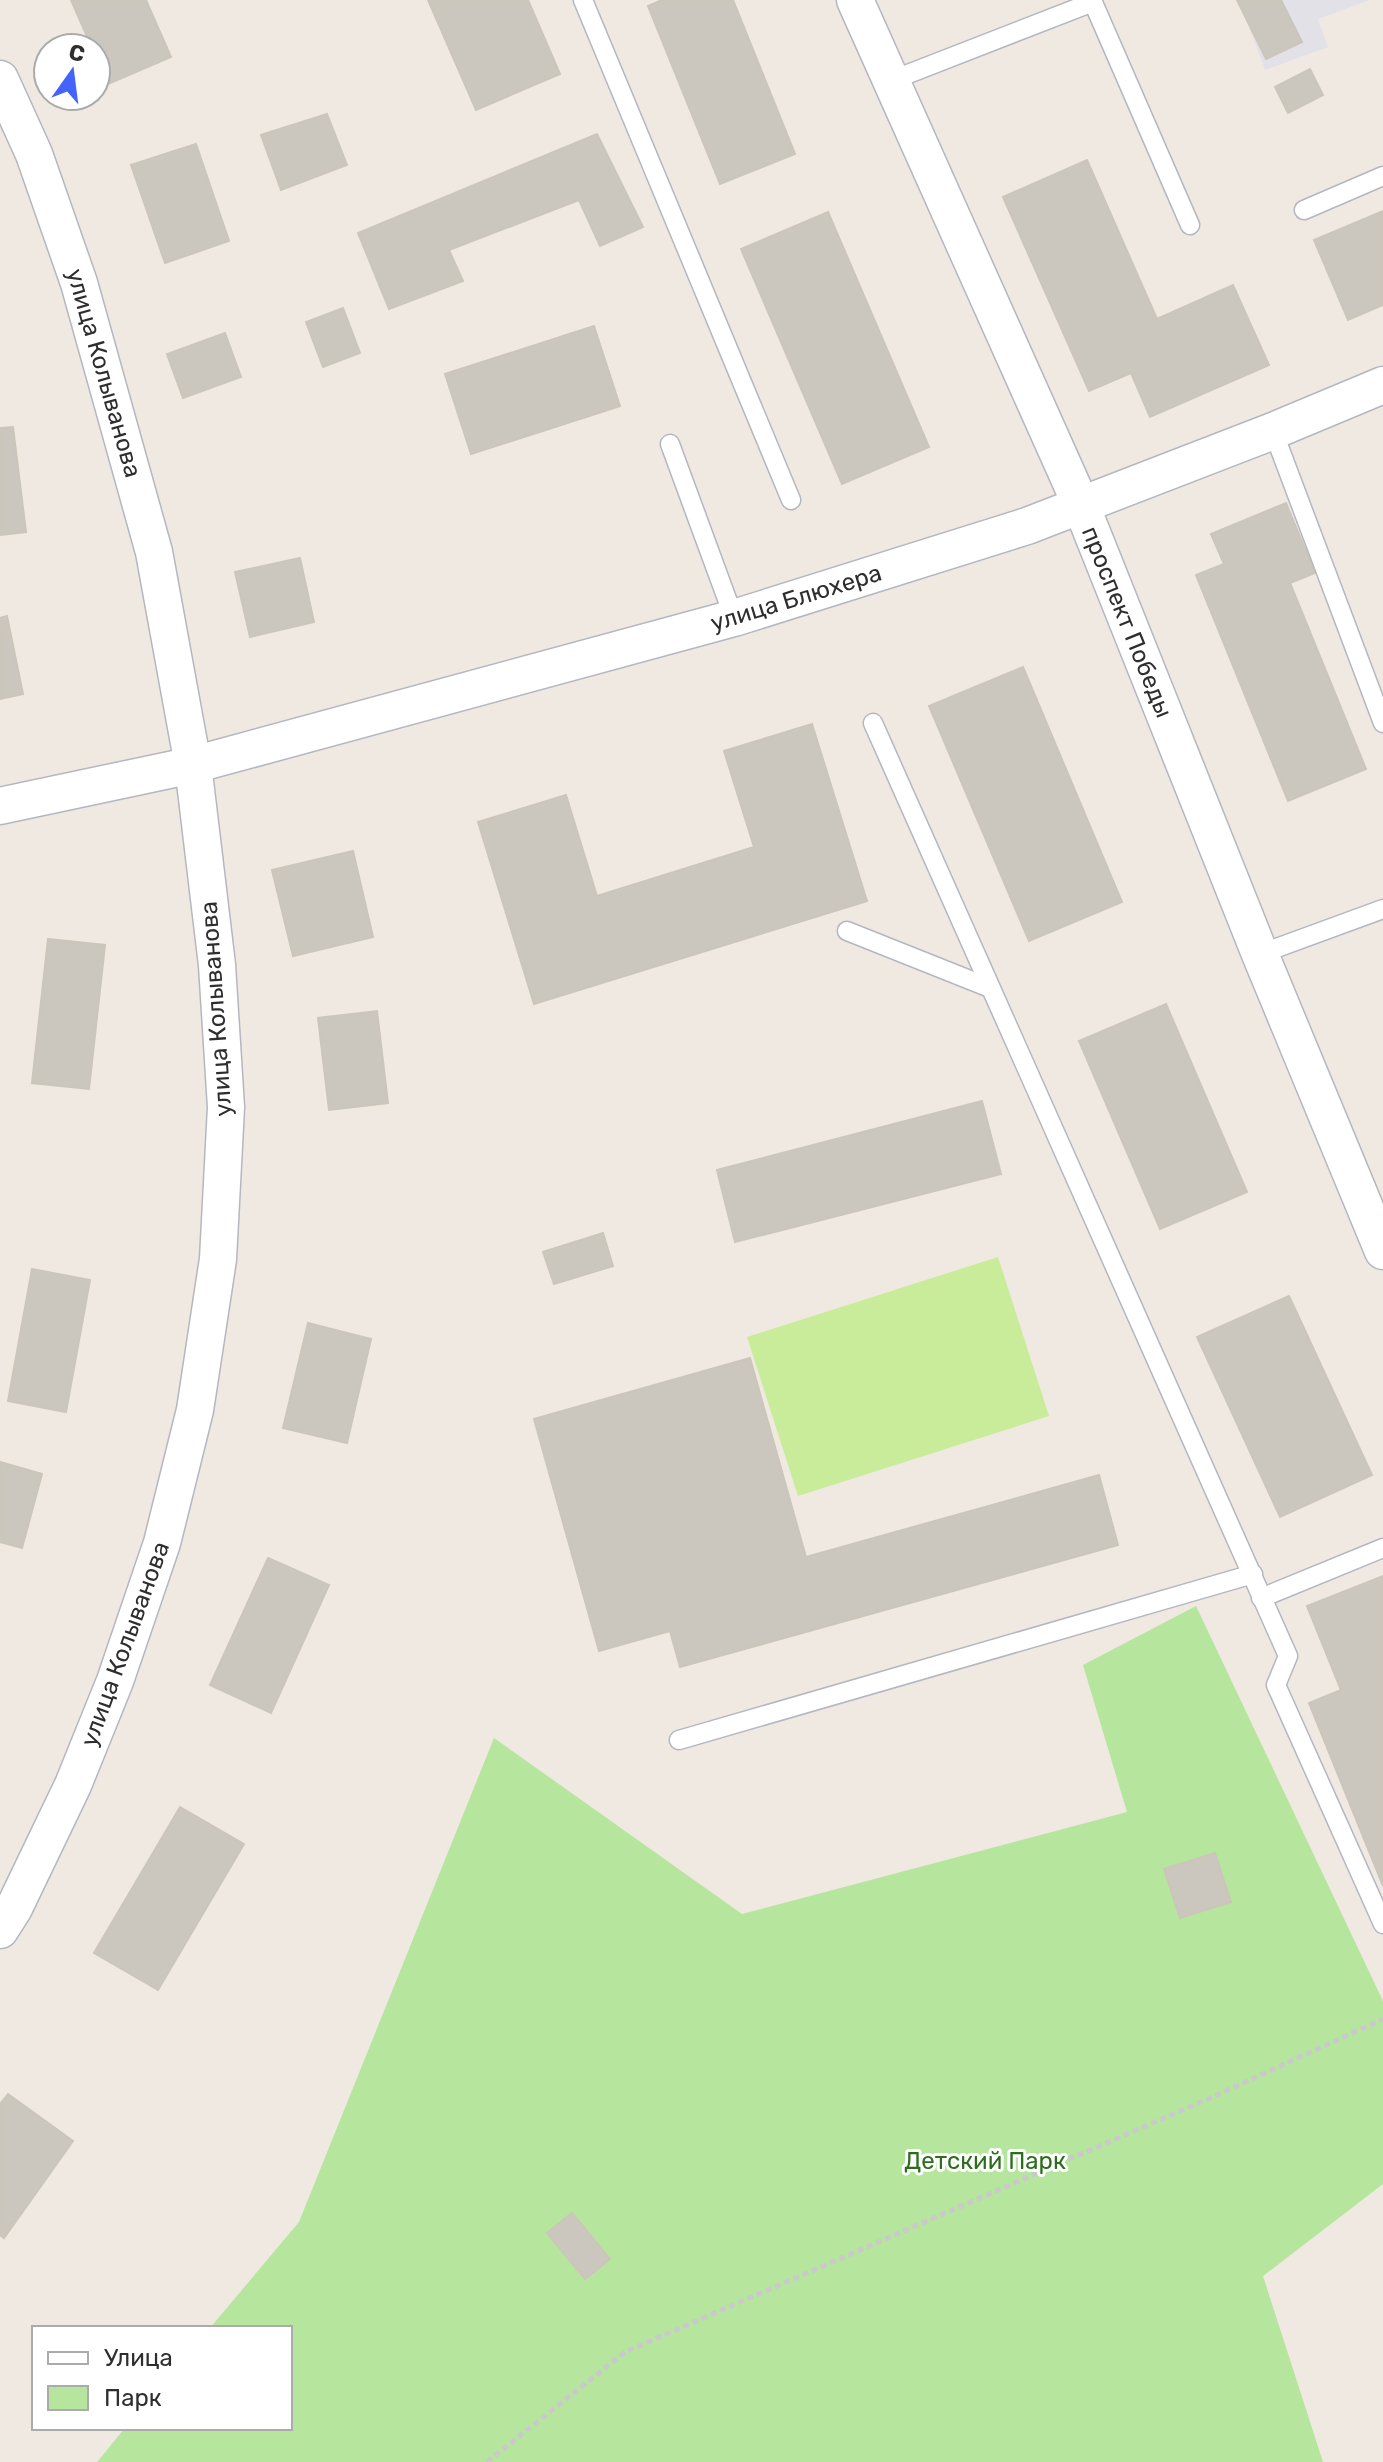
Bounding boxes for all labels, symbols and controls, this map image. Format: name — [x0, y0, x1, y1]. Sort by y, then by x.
north arrow — [32, 32, 112, 112]
text: С — [66, 38, 87, 68]
street label: улица Колыванова — [61, 265, 147, 481]
street label: проспект Победы — [1076, 522, 1178, 722]
street label: улица Блюхера — [707, 559, 885, 637]
street label: улица Колыванова — [195, 900, 237, 1118]
street label: улица Колыванова — [75, 1538, 175, 1750]
park label: Детский Парк — [904, 2147, 1066, 2175]
legend — [32, 2326, 292, 2430]
text: Улица — [104, 2344, 173, 2372]
text: Парк — [104, 2384, 162, 2412]

